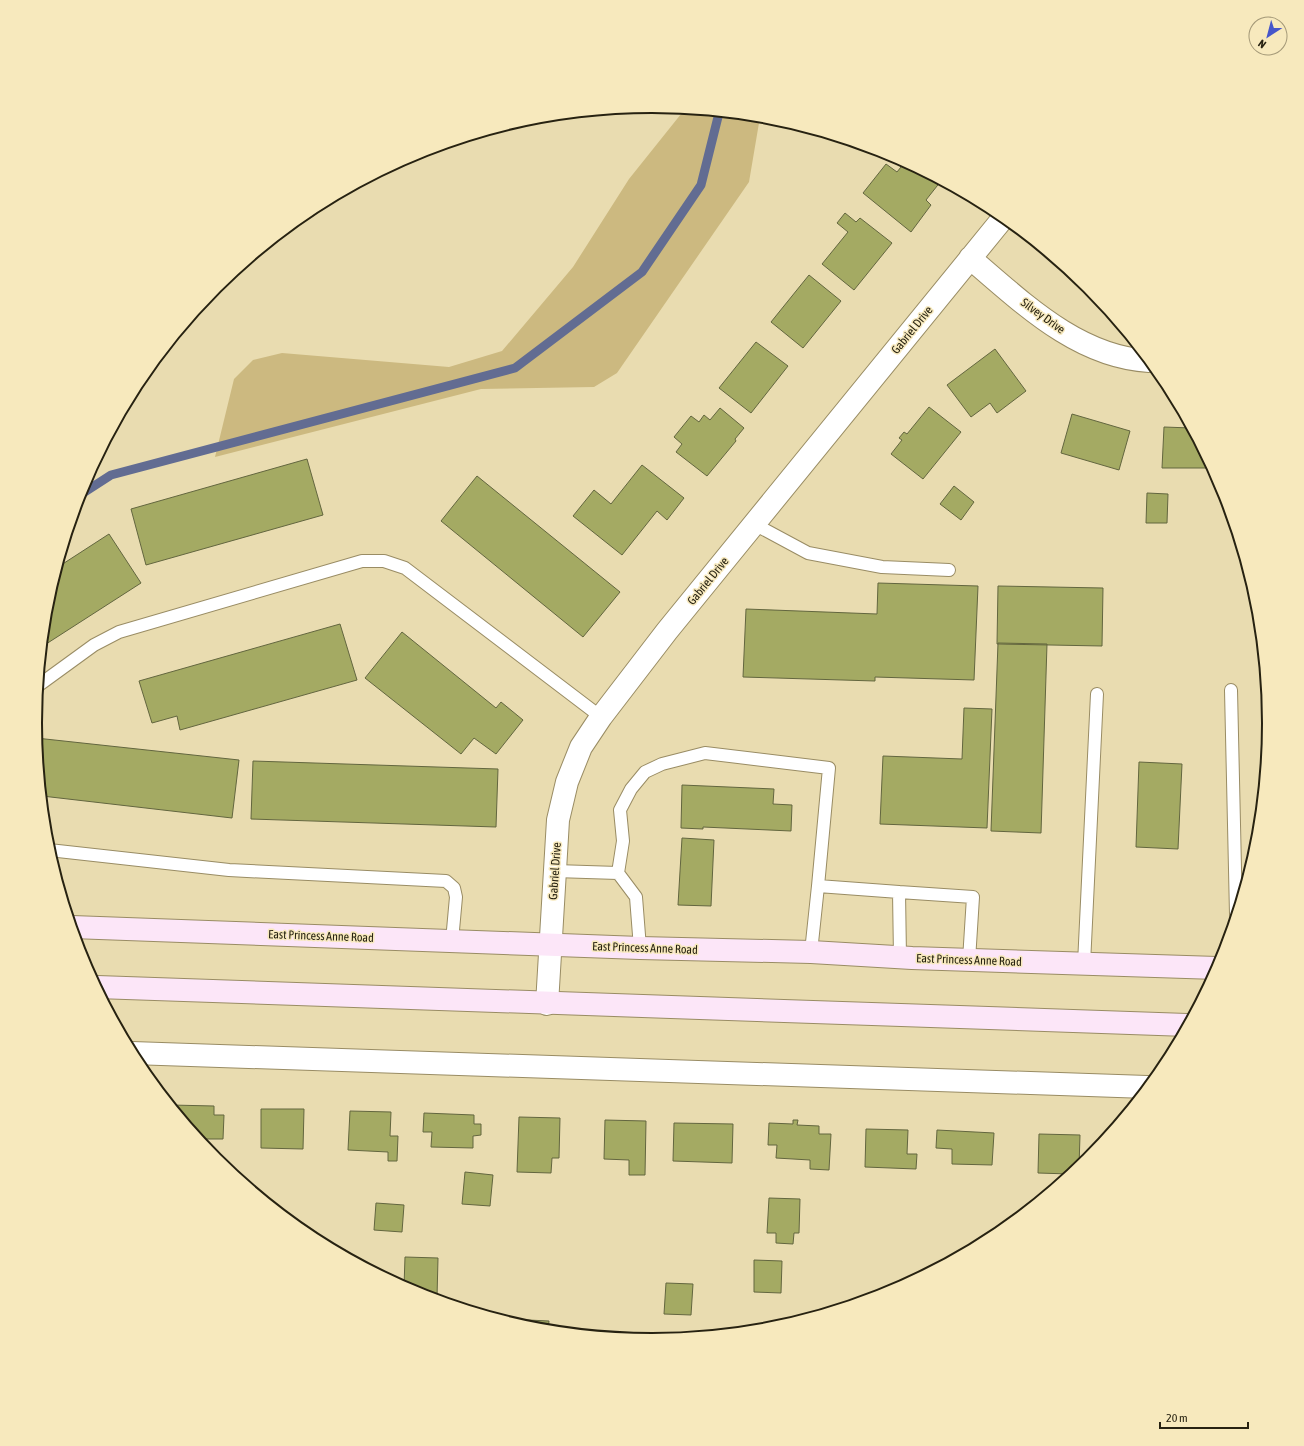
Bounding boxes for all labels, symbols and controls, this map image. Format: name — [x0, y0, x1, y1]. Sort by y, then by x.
north arrow — [1248, 16, 1288, 56]
text: N — [1256, 37, 1268, 51]
street label: Silvey Drive — [1018, 295, 1068, 337]
street label: Gabriel Drive — [888, 303, 936, 357]
street label: Gabriel Drive — [684, 554, 732, 608]
street label: Gabriel Drive — [546, 842, 564, 900]
street label: East Princess Anne Road — [268, 927, 374, 945]
street label: East Princess Anne Road — [592, 939, 698, 957]
street label: East Princess Anne Road — [916, 951, 1022, 969]
scale bar — [1160, 1404, 1248, 1430]
text: 20 m — [1166, 1411, 1188, 1425]

